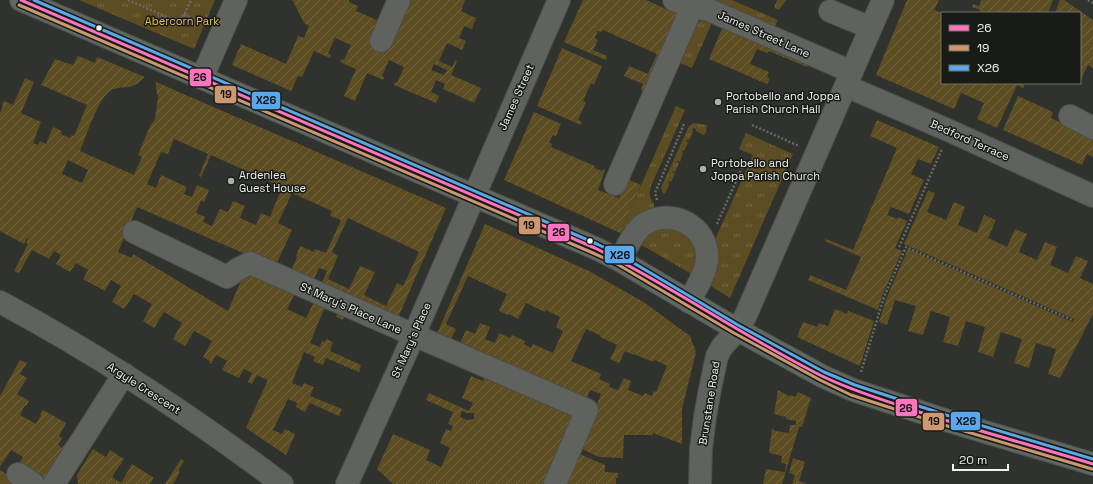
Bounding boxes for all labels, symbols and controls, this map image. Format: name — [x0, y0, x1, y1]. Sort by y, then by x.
street label: James Street Lane — [716, 7, 812, 61]
legend — [941, 12, 1081, 84]
park label: Abercorn Park — [145, 14, 219, 28]
text: 26 — [977, 20, 992, 36]
unlabelled marker — [94, 23, 104, 33]
text: 19 — [977, 40, 989, 56]
text: X26 — [977, 60, 999, 76]
street label: James Street — [495, 62, 537, 132]
line badge: 26 — [189, 68, 212, 87]
text: 26 — [193, 70, 207, 84]
line badge: 19 — [214, 85, 237, 104]
text: 19 — [220, 87, 232, 101]
place label: Portobello and Joppa Parish Church Hall — [726, 89, 841, 116]
line badge: X26 — [251, 91, 281, 110]
text: X26 — [256, 93, 276, 107]
marker: Portobello and Joppa Parish Church Hall — [713, 97, 723, 107]
street label: Bedford Terrace — [928, 116, 1012, 164]
place label: Portobello and Joppa Parish Church — [711, 156, 820, 183]
marker: Portobello and Joppa Parish Church — [698, 164, 708, 174]
place label: Ardenlea Guest House — [239, 168, 306, 195]
marker: Ardenlea Guest House — [226, 176, 236, 186]
line badge: 19 — [518, 216, 541, 235]
text: 19 — [523, 218, 535, 232]
line badge: 26 — [547, 223, 570, 242]
text: 26 — [552, 225, 566, 239]
unlabelled marker — [585, 236, 595, 246]
line badge: X26 — [604, 245, 635, 264]
text: X26 — [610, 248, 630, 262]
street label: St Mary's Place Lane — [298, 279, 404, 337]
street label: St Mary's Place — [388, 300, 434, 380]
street label: Argyle Crescent — [105, 359, 183, 417]
street label: Brunstane Road — [695, 360, 723, 446]
line badge: 26 — [895, 398, 918, 417]
text: 26 — [899, 401, 913, 415]
line badge: X26 — [950, 411, 981, 431]
line badge: 19 — [922, 412, 945, 431]
text: 19 — [928, 414, 940, 428]
text: X26 — [956, 414, 976, 428]
scale bar — [953, 446, 1008, 472]
text: 20 m — [959, 452, 987, 468]

